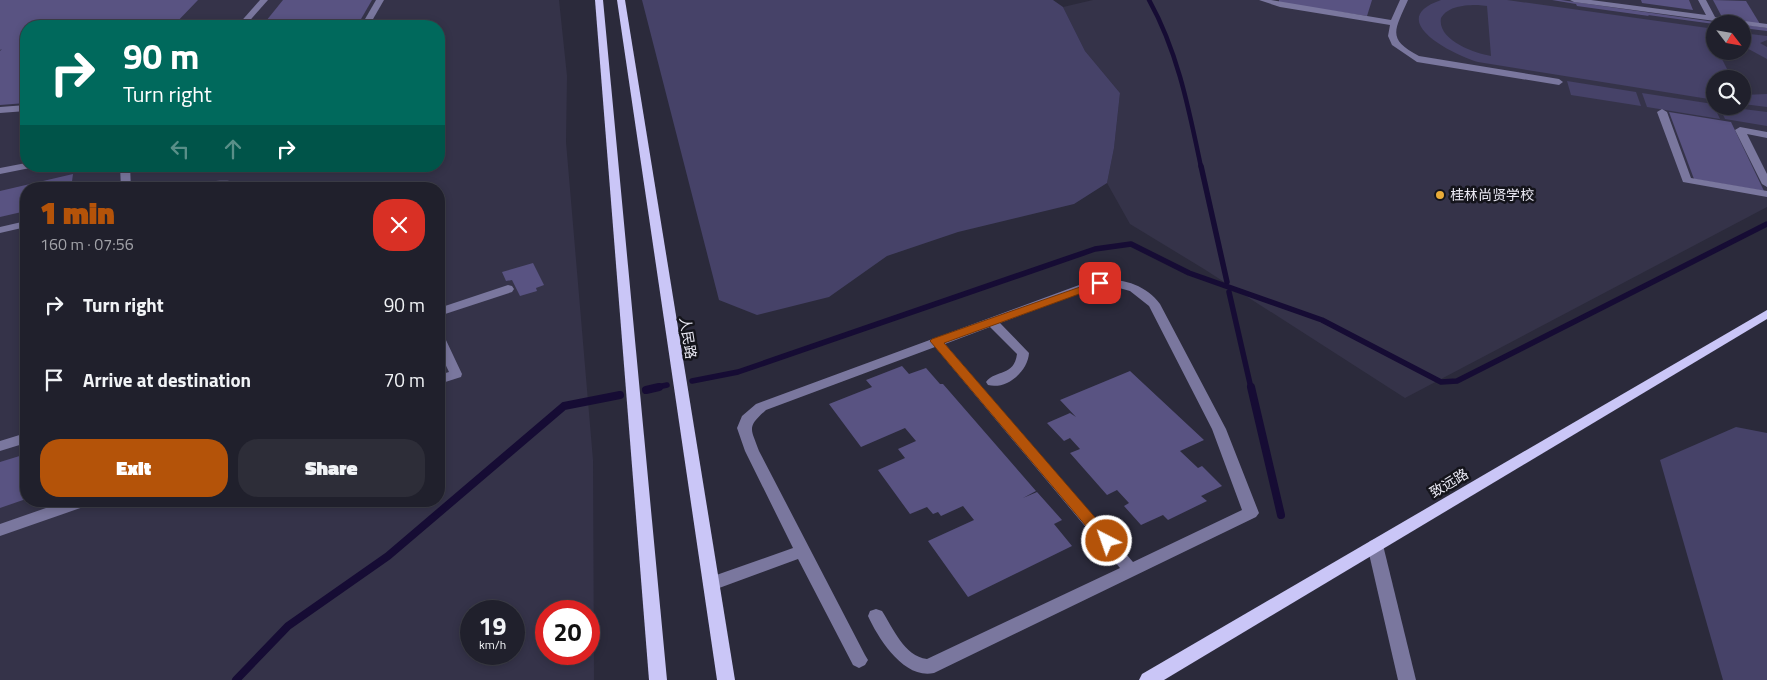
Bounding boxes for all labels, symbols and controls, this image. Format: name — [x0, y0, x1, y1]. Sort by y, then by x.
north arrow — [1706, 15, 1751, 60]
map controls — [1706, 15, 1751, 115]
text: 90 m — [123, 29, 199, 83]
icon: right — [40, 40, 105, 105]
button: search — [1706, 70, 1751, 115]
text: Turn right — [123, 77, 212, 111]
icon: left — [166, 135, 194, 163]
icon: ahead — [219, 135, 247, 163]
icon: right — [272, 135, 300, 163]
place label: 桂林尚贤学校 — [1450, 184, 1534, 205]
marker: 桂林尚贤学校 — [1434, 189, 1446, 201]
text: 1 min — [40, 190, 115, 236]
button: close — [373, 199, 425, 251]
text: 160 m · 07:56 — [40, 232, 134, 256]
pin — [1079, 262, 1121, 304]
icon: arrive — [1086, 269, 1114, 297]
text: Turn right — [83, 290, 164, 319]
text: 90 m — [384, 290, 425, 319]
icon: right — [40, 291, 68, 319]
street label: 人民路 — [675, 316, 702, 360]
text: Arrive at destination — [83, 365, 251, 394]
text: 70 m — [384, 365, 425, 394]
icon: arrive — [40, 366, 68, 394]
button: Exit — [40, 439, 228, 497]
button: Share — [238, 439, 425, 497]
street label: 致远路 — [1425, 463, 1472, 502]
position arrow — [1080, 514, 1132, 566]
speed limit sign: 20 — [535, 600, 600, 665]
text: 19 — [478, 607, 507, 645]
text: km/h — [479, 635, 506, 654]

